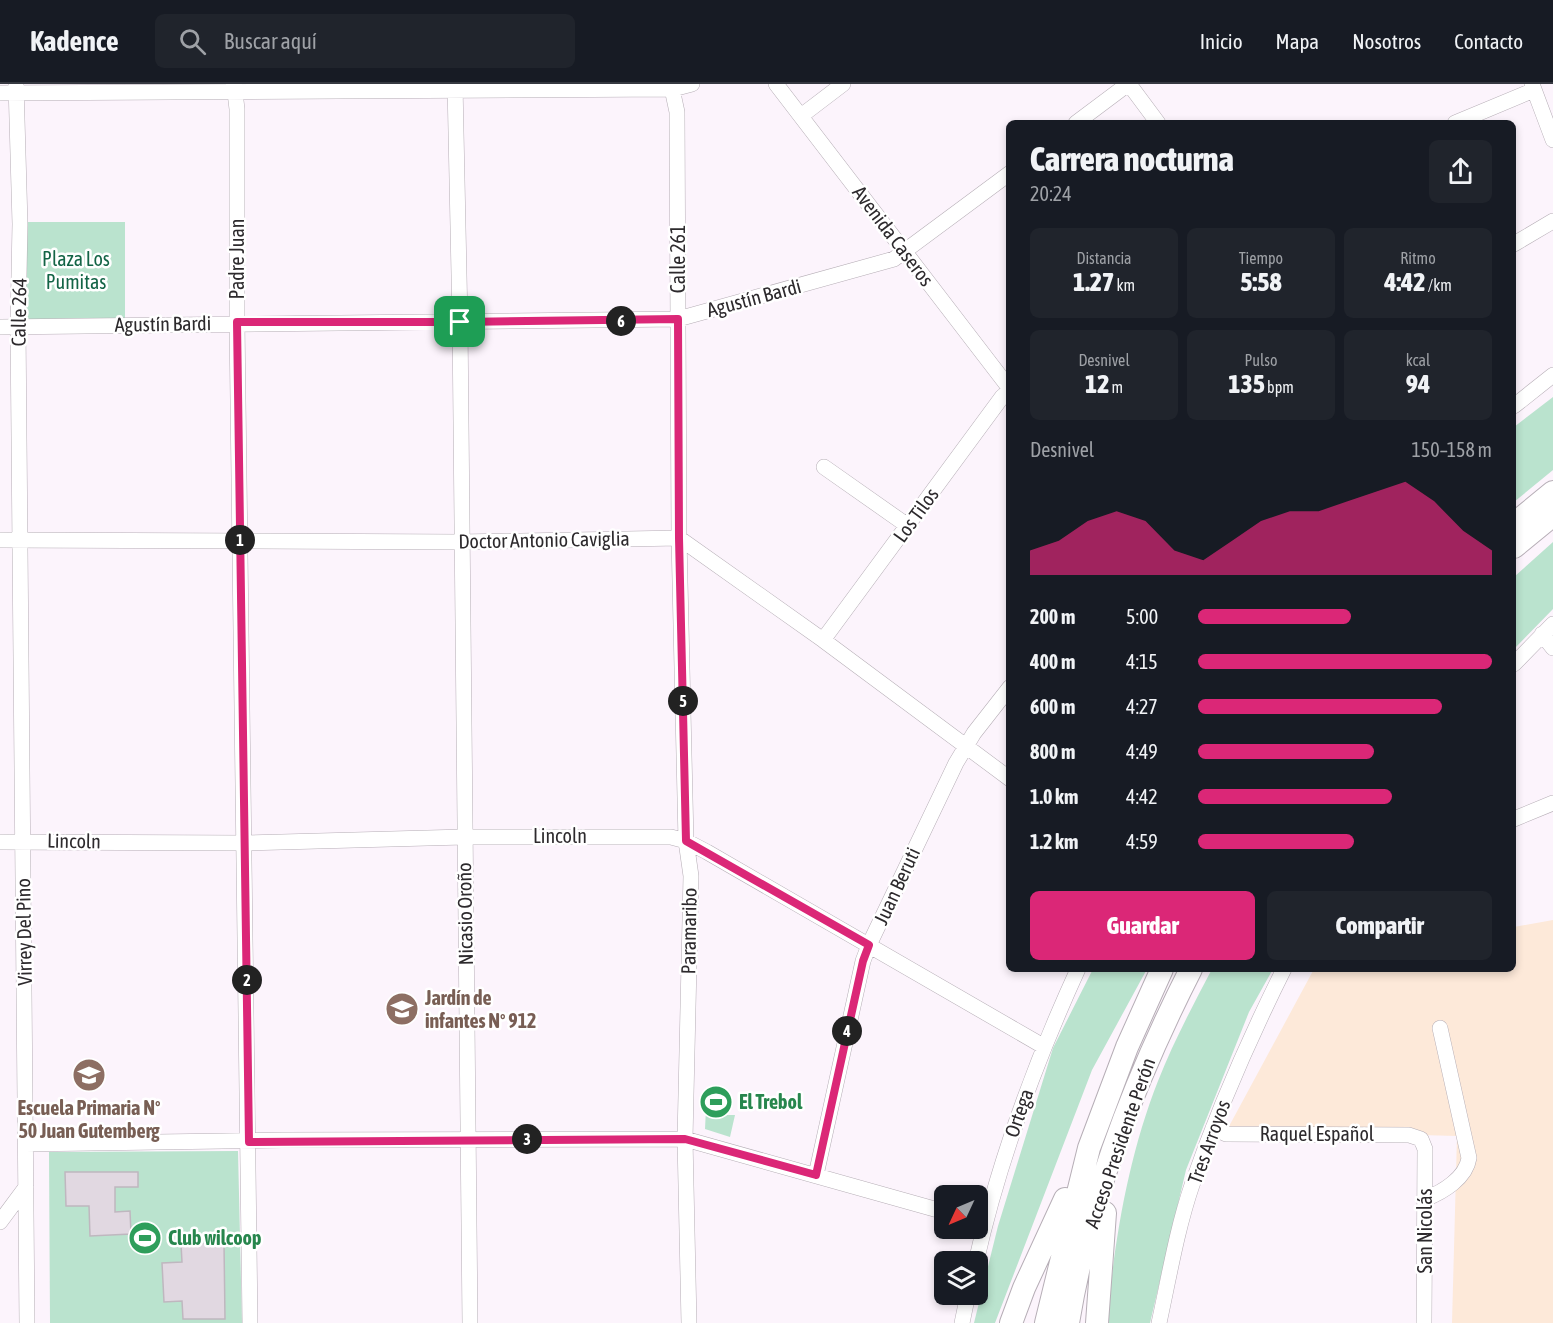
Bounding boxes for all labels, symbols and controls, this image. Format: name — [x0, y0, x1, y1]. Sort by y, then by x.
search box — [155, 14, 575, 68]
text: Kadence — [30, 25, 119, 57]
icon: search — [176, 25, 209, 58]
text: Buscar aquí — [224, 28, 317, 54]
text: Inicio — [1200, 29, 1243, 53]
text: Mapa — [1276, 29, 1319, 53]
text: Nosotros — [1352, 29, 1421, 53]
text: Contacto — [1454, 29, 1523, 53]
text: Carrera nocturna — [1030, 140, 1234, 178]
button: share — [1429, 140, 1492, 203]
street label: Avenida Caseros — [848, 181, 939, 290]
text: 20:24 — [1030, 182, 1072, 205]
street label: Padre Juan — [225, 219, 248, 299]
street label: Calle 261 — [666, 225, 689, 293]
park label: Plaza Los Pumitas — [42, 247, 110, 293]
text: Distancia — [1076, 249, 1132, 267]
text: Tiempo — [1239, 249, 1283, 267]
text: Ritmo — [1400, 249, 1436, 267]
text: 1.27 — [1073, 267, 1114, 297]
text: 5:58 — [1240, 267, 1282, 297]
text: 4:42 — [1384, 267, 1426, 297]
street label: Agustín Bardi — [704, 274, 804, 321]
text: km — [1114, 276, 1135, 294]
text: /km — [1426, 276, 1452, 294]
street label: Calle 264 — [6, 277, 31, 347]
pin — [434, 296, 485, 347]
icon: arrive — [443, 305, 476, 338]
pin: 6 — [606, 306, 636, 336]
street label: Agustín Bardi — [114, 311, 212, 336]
text: 6 — [617, 312, 625, 330]
text: Desnivel — [1078, 351, 1130, 369]
text: Pulso — [1245, 351, 1277, 369]
text: kcal — [1406, 351, 1430, 369]
text: 12 — [1085, 369, 1109, 399]
text: 135 — [1228, 369, 1265, 399]
text: 94 — [1406, 369, 1430, 399]
text: m — [1109, 378, 1123, 396]
text: bpm — [1265, 378, 1294, 396]
text: Desnivel — [1030, 438, 1094, 461]
text: 150–158 m — [1411, 438, 1492, 461]
street label: Los Tilos — [888, 483, 943, 546]
pin: 1 — [225, 525, 255, 555]
street label: Doctor Antonio Caviglia — [458, 527, 630, 552]
text: 1 — [236, 531, 244, 549]
text: 200 m — [1030, 605, 1075, 628]
text: 5:00 — [1126, 605, 1158, 628]
text: 400 m — [1030, 650, 1075, 673]
text: 4:15 — [1126, 650, 1158, 673]
pin: 5 — [668, 686, 698, 716]
text: 5 — [679, 692, 687, 710]
text: 600 m — [1030, 695, 1075, 718]
text: 4:27 — [1126, 695, 1158, 718]
text: 800 m — [1030, 740, 1075, 763]
text: 4:49 — [1126, 740, 1158, 763]
text: 1.0 km — [1030, 785, 1078, 808]
text: 4:42 — [1126, 785, 1158, 808]
street label: Lincoln — [533, 824, 587, 847]
street label: Lincoln — [47, 829, 101, 852]
text: 1.2 km — [1030, 830, 1078, 853]
text: 4:59 — [1126, 830, 1158, 853]
street label: Juan Beruti — [869, 844, 924, 928]
street label: Nicasio Oroño — [452, 862, 477, 966]
street label: Virrey Del Pino — [11, 878, 36, 986]
street label: Paramaribo — [676, 888, 701, 974]
button: Guardar — [1030, 891, 1255, 960]
button: Compartir — [1267, 891, 1492, 960]
pin: 2 — [232, 965, 262, 995]
text: 2 — [243, 971, 251, 989]
place label: Jardín de infantes N° 912 — [424, 986, 537, 1032]
school or university icon: Jardín de infantes N° 912 — [384, 991, 420, 1027]
pin: 4 — [832, 1016, 862, 1046]
text: 4 — [843, 1022, 851, 1040]
street label: Acceso Presidente Perón — [1080, 1055, 1159, 1231]
school or university icon: Escuela Primaria N° 50 Juan Gutemberg — [71, 1057, 107, 1093]
sports icon: El Trebol — [698, 1084, 734, 1120]
street label: Ortega — [1000, 1086, 1037, 1140]
place label: El Trebol — [739, 1090, 803, 1113]
place label: Escuela Primaria N° 50 Juan Gutemberg — [18, 1096, 161, 1142]
street label: Tres Arroyos — [1183, 1097, 1234, 1187]
street label: Raquel Español — [1260, 1122, 1375, 1145]
pin: 3 — [512, 1124, 542, 1154]
text: 3 — [523, 1130, 531, 1148]
north arrow — [934, 1185, 988, 1239]
map controls — [934, 1185, 988, 1305]
street label: San Nicolás — [1413, 1189, 1436, 1274]
sports icon: Club wilcoop — [127, 1220, 163, 1256]
place label: Club wilcoop — [168, 1226, 262, 1249]
button: layers — [934, 1251, 988, 1305]

